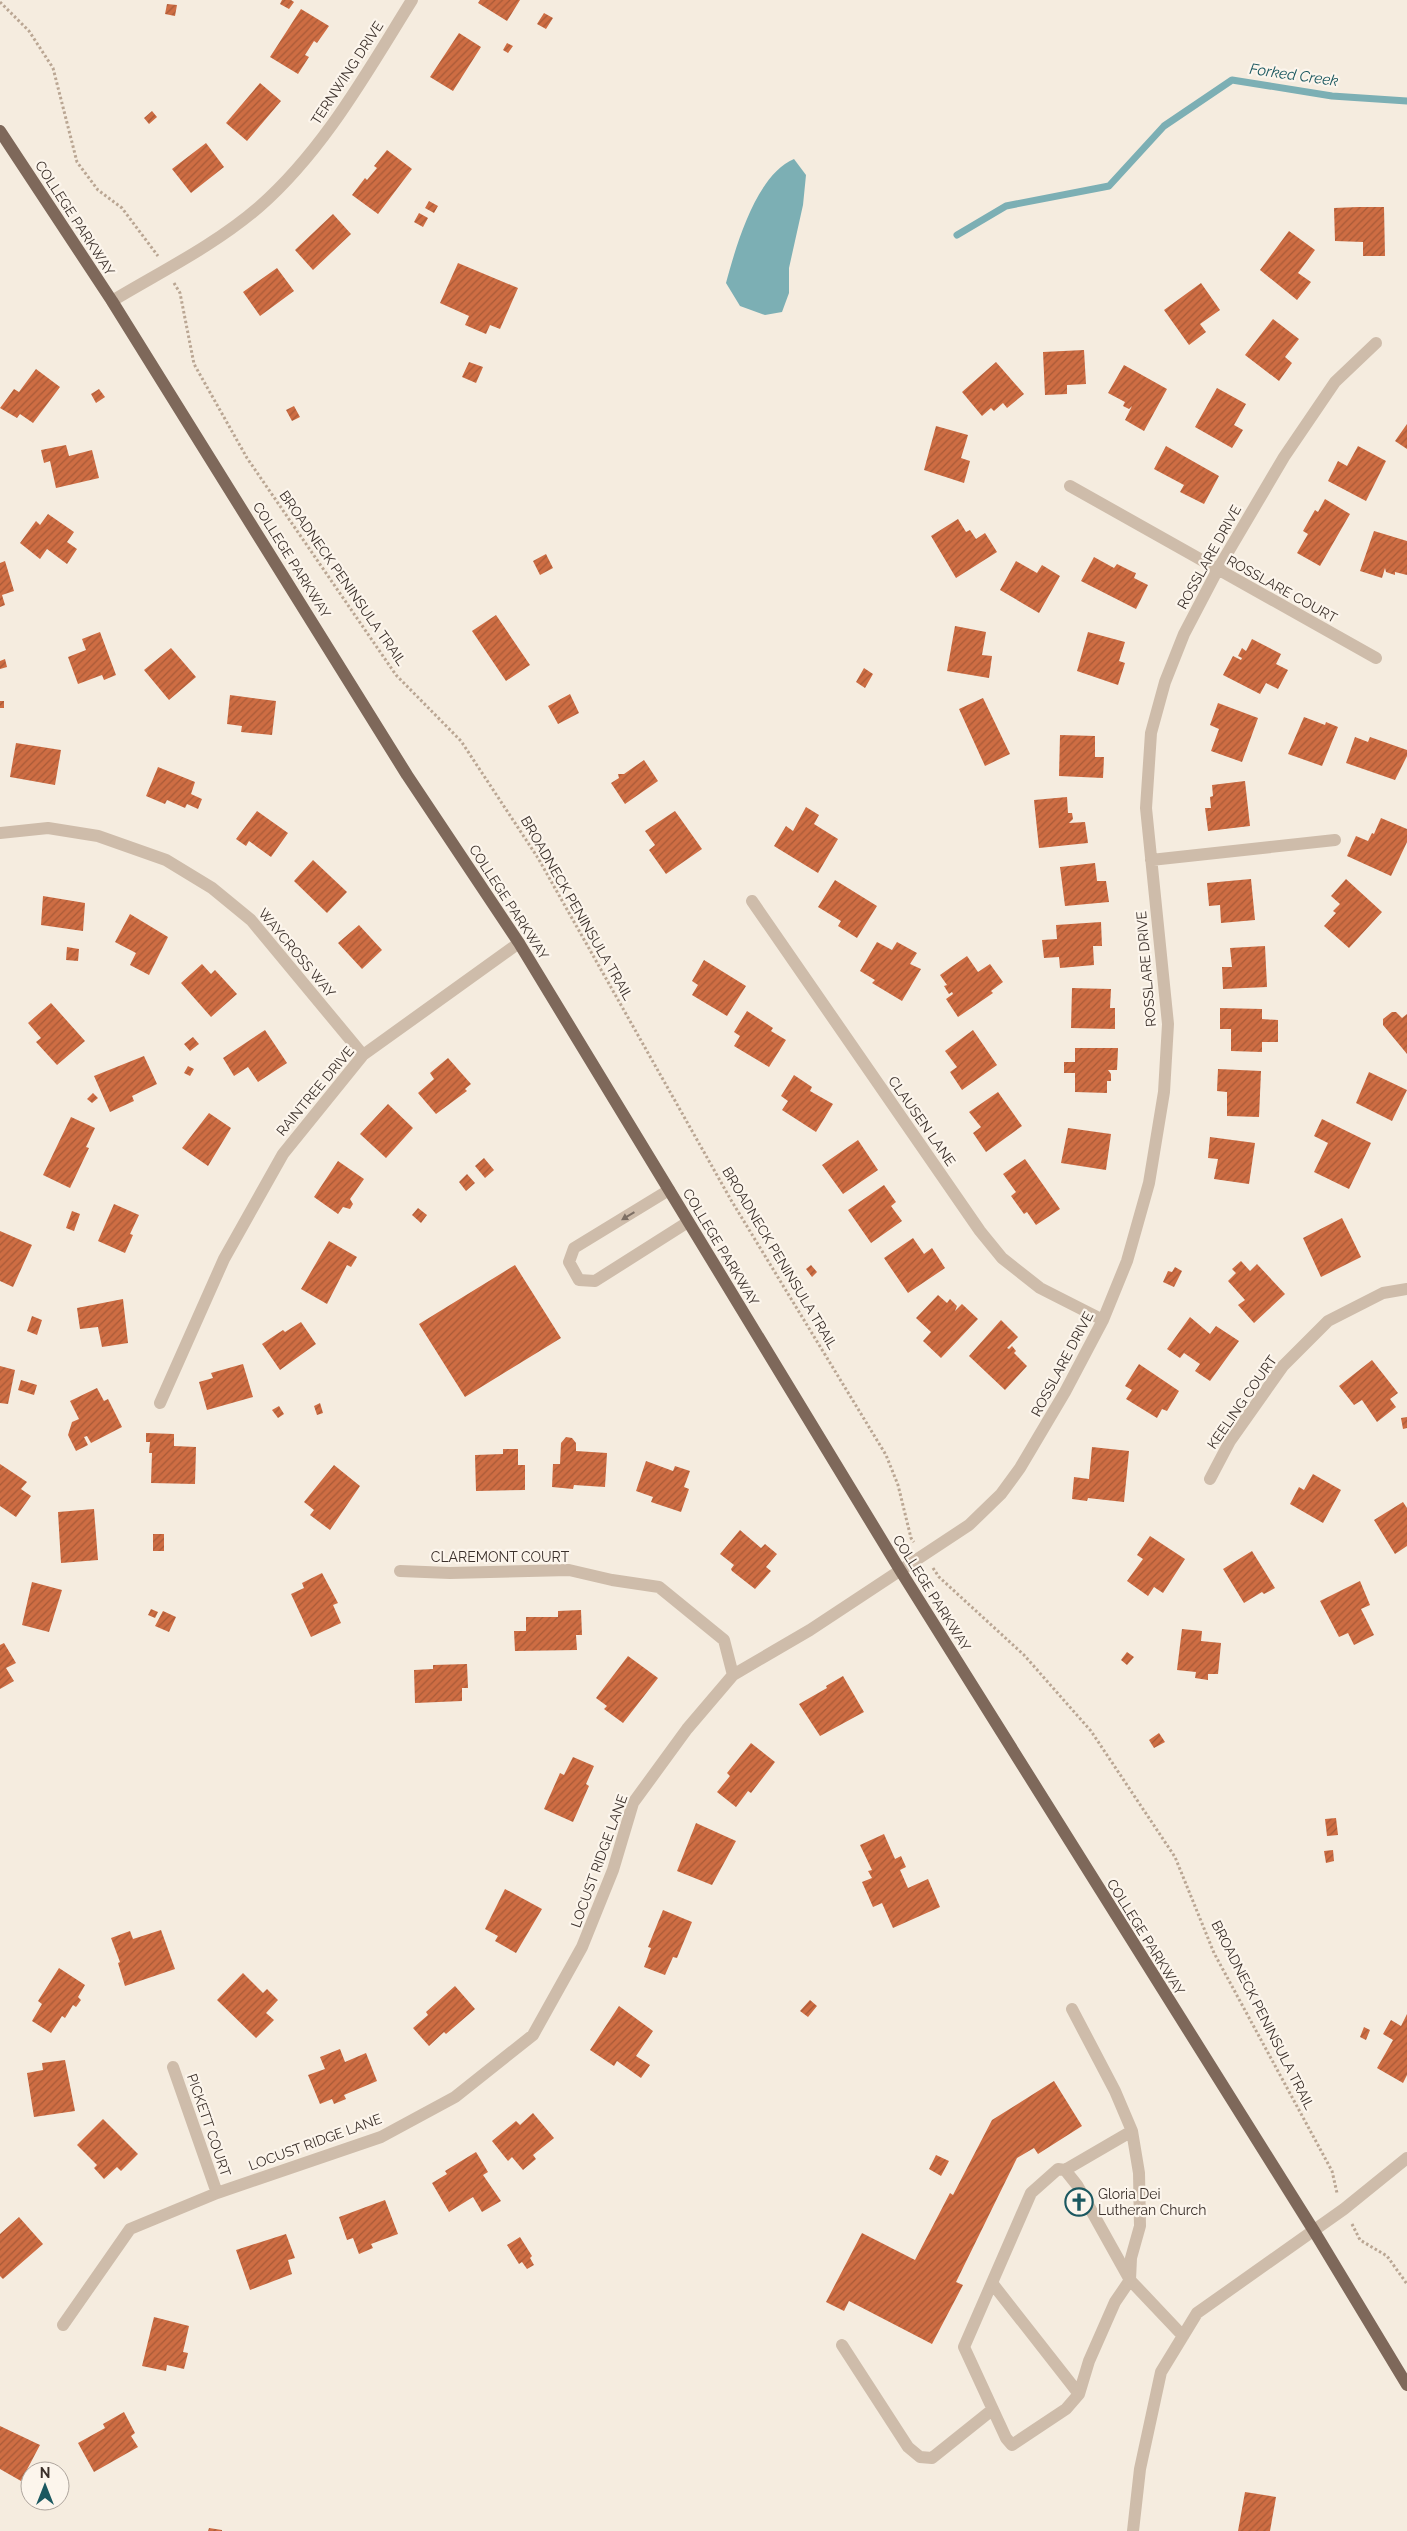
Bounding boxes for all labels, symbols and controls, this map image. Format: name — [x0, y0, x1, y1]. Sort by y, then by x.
street label: TERNWING DRIVE — [308, 18, 386, 128]
water label: Forked Creek — [1248, 60, 1340, 90]
street label: COLLEGE PARKWAY — [32, 158, 118, 278]
street label: BROADNECK PENINSULA TRAIL — [276, 488, 410, 668]
street label: COLLEGE PARKWAY — [250, 499, 334, 621]
street label: ROSSLARE DRIVE — [1174, 502, 1244, 612]
street label: ROSSLARE COURT — [1224, 552, 1340, 626]
street label: BROADNECK PENINSULA TRAIL — [518, 813, 636, 1003]
street label: COLLEGE PARKWAY — [466, 842, 552, 962]
street label: WAYCROSS WAY — [255, 905, 339, 1001]
street label: ROSSLARE DRIVE — [1133, 910, 1159, 1028]
street label: RAINTREE DRIVE — [273, 1043, 357, 1139]
street label: CLAUSEN LANE — [885, 1073, 959, 1169]
street label: BROADNECK PENINSULA TRAIL — [719, 1164, 841, 1352]
street label: COLLEGE PARKWAY — [680, 1186, 762, 1308]
one-way arrow — [621, 1211, 634, 1220]
street label: ROSSLARE DRIVE — [1028, 1309, 1096, 1419]
street label: KEELING COURT — [1204, 1352, 1280, 1452]
street label: COLLEGE PARKWAY — [890, 1532, 974, 1654]
street label: CLAREMONT COURT — [431, 1549, 570, 1565]
street label: LOCUST RIDGE LANE — [567, 1792, 631, 1930]
street label: COLLEGE PARKWAY — [1104, 1876, 1188, 1998]
street label: BROADNECK PENINSULA TRAIL — [1208, 1918, 1318, 2112]
street label: PICKETT COURT — [184, 2071, 234, 2179]
street label: LOCUST RIDGE LANE — [246, 2110, 384, 2174]
place label: Gloria Dei Lutheran Church — [1098, 2186, 1206, 2218]
church icon: Gloria Dei Lutheran Church — [1064, 2187, 1094, 2217]
north arrow — [20, 2461, 70, 2511]
text: N — [40, 2465, 50, 2481]

